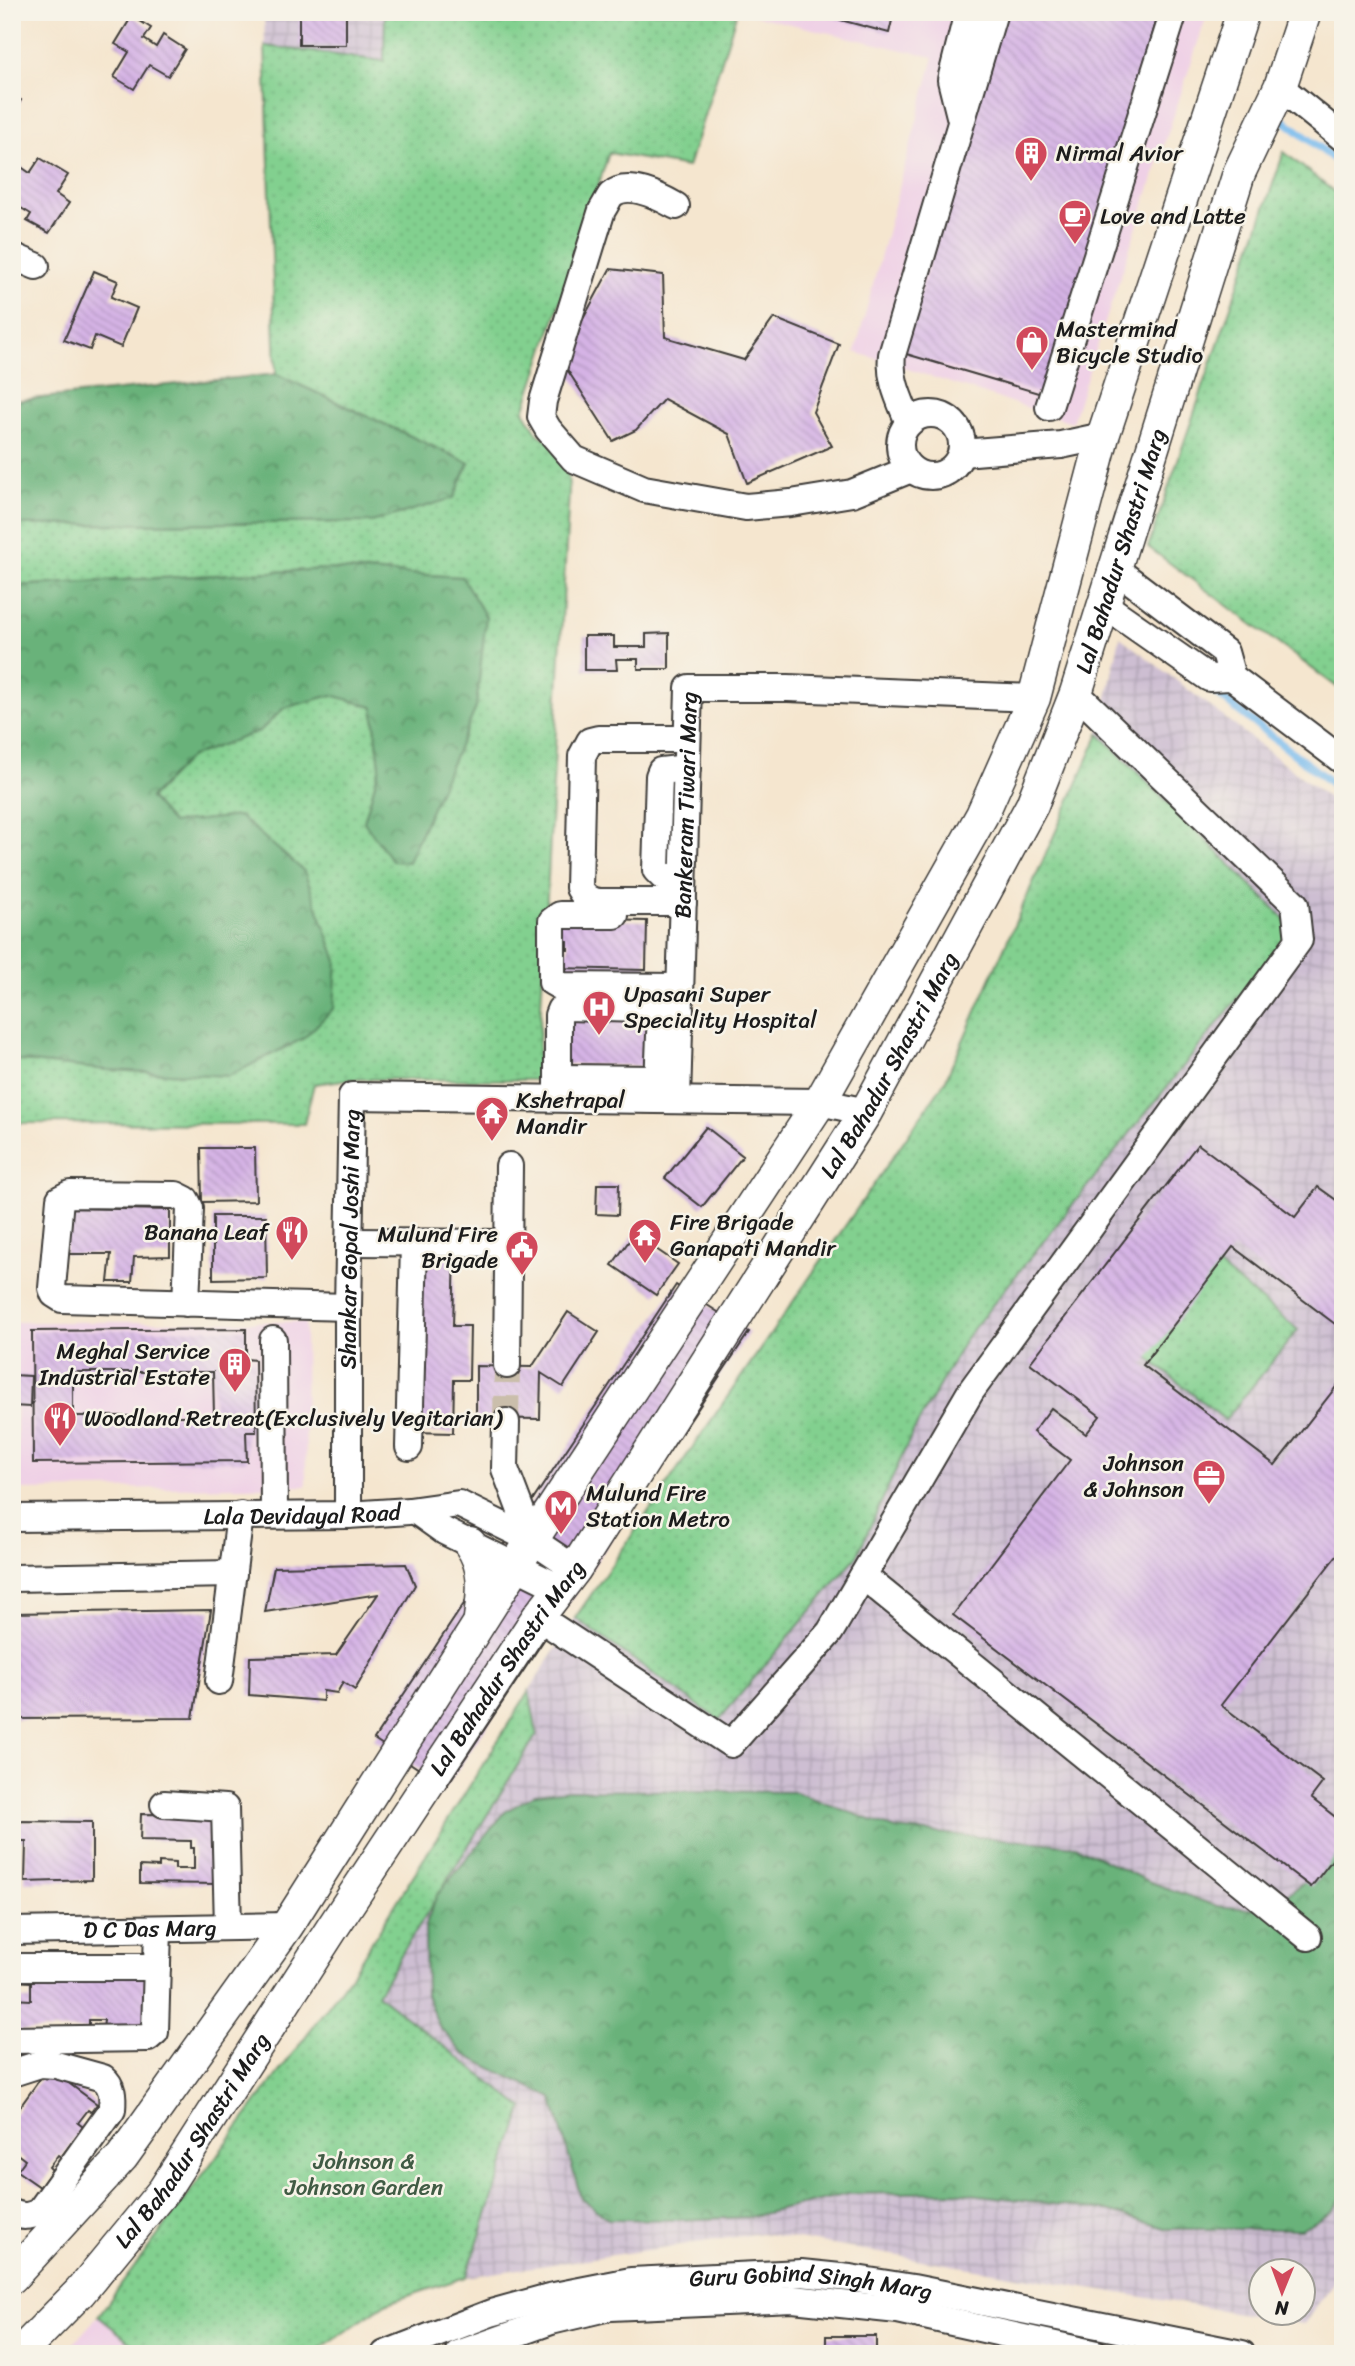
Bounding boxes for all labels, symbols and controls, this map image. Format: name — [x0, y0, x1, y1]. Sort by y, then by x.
place label: Nirmal Avior — [1056, 133, 1184, 174]
building icon: Nirmal Avior — [1012, 134, 1050, 183]
place label: Love and Latte — [1100, 196, 1246, 237]
cafe icon: Love and Latte — [1056, 197, 1094, 246]
place label: Mastermind Bicycle Studio — [1056, 309, 1203, 376]
shop icon: Mastermind Bicycle Studio — [1013, 323, 1051, 372]
street label: Lal Bahadur Shastri Marg — [1063, 423, 1178, 679]
street label: Bankeram Tiwari Marg — [662, 691, 709, 919]
street label: Lal Bahadur Shastri Marg — [808, 944, 970, 1187]
place label: Upasani Super Speciality Hospital — [624, 974, 817, 1041]
hospital icon: Upasani Super Speciality Hospital — [580, 988, 618, 1037]
place label: Kshetrapal Mandir — [516, 1080, 625, 1147]
temple icon: Kshetrapal Mandir — [473, 1094, 511, 1143]
street label: Shankar Gopal Joshi Marg — [328, 1108, 372, 1369]
place label: Fire Brigade Ganapati Mandir — [670, 1202, 837, 1269]
place label: Banana Leaf — [144, 1212, 270, 1253]
restaurant icon: Banana Leaf — [273, 1213, 311, 1262]
place label: Mulund Fire Brigade — [377, 1214, 498, 1281]
temple icon: Fire Brigade Ganapati Mandir — [626, 1216, 664, 1265]
public building icon: Mulund Fire Brigade — [503, 1228, 541, 1277]
place label: Meghal Service Industrial Estate — [38, 1331, 210, 1398]
building icon: Meghal Service Industrial Estate — [216, 1345, 254, 1394]
place label: Woodland Retreat(Exclusively Vegitarian) — [84, 1398, 504, 1439]
restaurant icon: Woodland Retreat(Exclusively Vegitarian) — [41, 1399, 79, 1448]
place label: Johnson & Johnson — [1083, 1443, 1184, 1510]
office icon: Johnson & Johnson — [1190, 1457, 1228, 1506]
place label: Mulund Fire Station Metro — [586, 1473, 730, 1540]
metro station icon: Mulund Fire Station Metro — [542, 1487, 580, 1536]
street label: Lala Devidayal Road — [203, 1491, 404, 1537]
street label: Lal Bahadur Shastri Marg — [418, 1551, 597, 1784]
street label: D C Das Marg — [83, 1907, 217, 1950]
street label: Lal Bahadur Shastri Marg — [103, 2023, 281, 2258]
park label: Johnson & Johnson Garden — [284, 2141, 443, 2208]
street label: Guru Gobind Singh Marg — [688, 2253, 936, 2312]
north arrow — [1246, 2258, 1316, 2328]
text: N — [1274, 2292, 1290, 2325]

